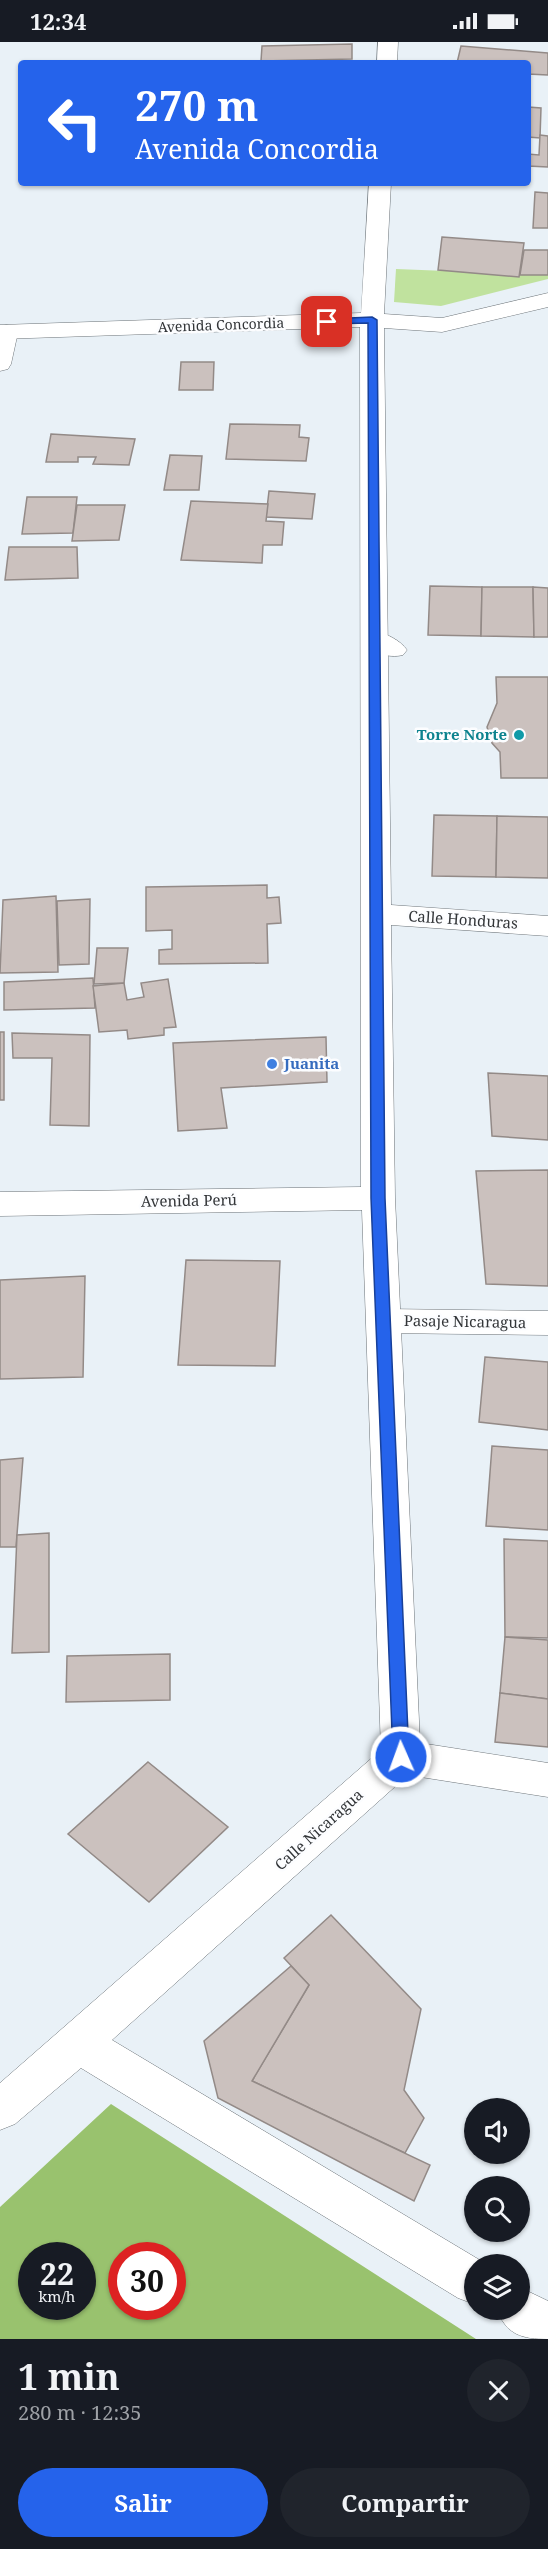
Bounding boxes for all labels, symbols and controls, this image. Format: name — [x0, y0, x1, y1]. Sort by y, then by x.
text: 12:34 — [30, 6, 86, 36]
text: 270 m — [135, 76, 259, 133]
icon: left — [36, 84, 114, 162]
text: Avenida Concordia — [135, 130, 379, 167]
pin — [301, 296, 352, 347]
icon: arrive — [310, 305, 343, 338]
street label: Avenida Concordia — [157, 313, 285, 336]
place label: Torre Norte — [417, 724, 507, 744]
marker: Torre Norte — [512, 728, 526, 742]
street label: Calle Honduras — [408, 905, 519, 933]
place label: Juanita — [283, 1053, 339, 1073]
marker: Juanita — [265, 1057, 279, 1071]
street label: Avenida Perú — [141, 1189, 238, 1211]
street label: Pasaje Nicaragua — [404, 1310, 526, 1332]
position arrow — [369, 1725, 433, 1789]
street label: Calle Nicaragua — [270, 1784, 367, 1874]
map controls — [464, 2098, 530, 2320]
button: sound — [464, 2098, 530, 2164]
button: search — [464, 2176, 530, 2242]
speed limit sign: 30 — [108, 2242, 186, 2320]
text: 22 — [40, 2253, 74, 2294]
button: layers — [464, 2254, 530, 2320]
text: km/h — [39, 2286, 75, 2306]
text: 1 min — [18, 2352, 120, 2401]
button: close — [467, 2359, 530, 2422]
text: 280 m · 12:35 — [18, 2399, 141, 2426]
button: Salir — [18, 2468, 268, 2537]
button: Compartir — [280, 2468, 530, 2537]

